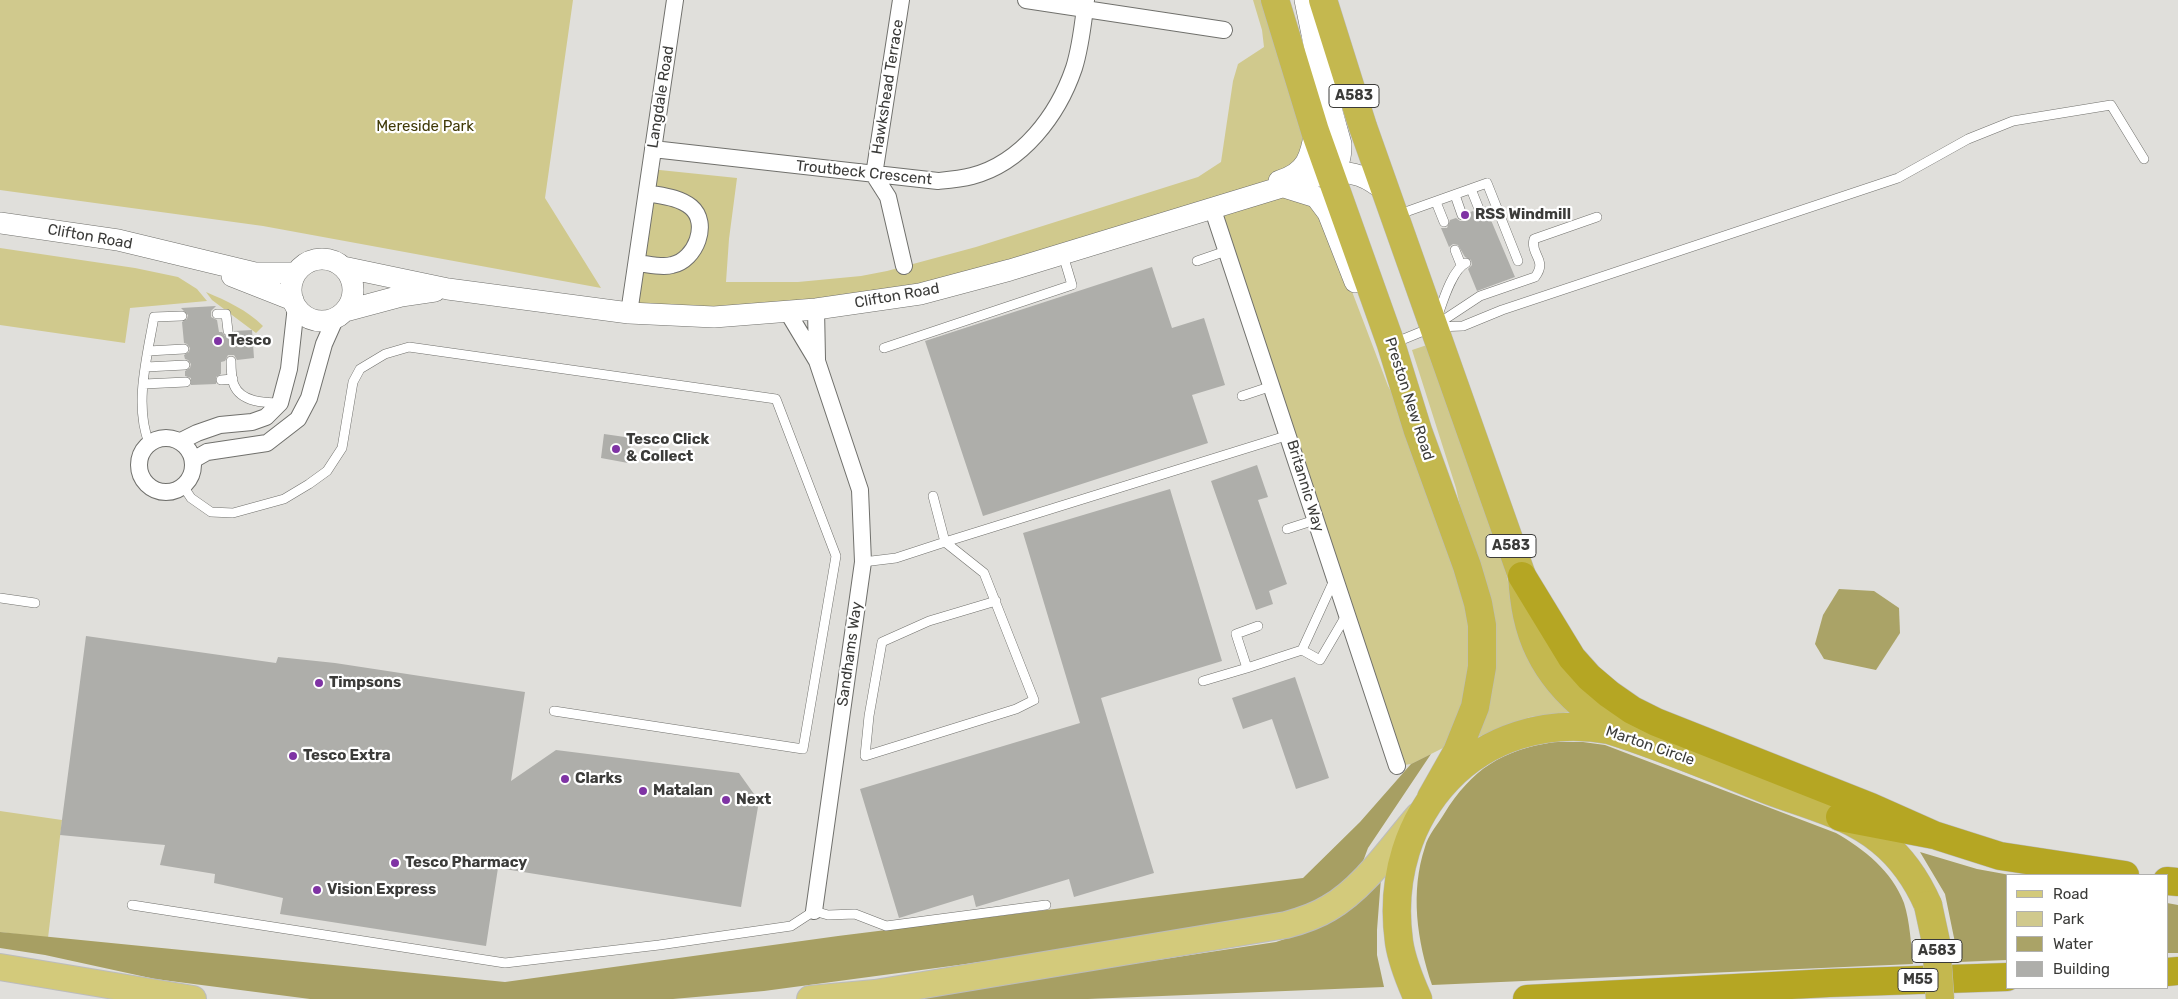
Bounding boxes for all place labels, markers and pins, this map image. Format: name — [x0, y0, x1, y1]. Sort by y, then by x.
place label: RSS Windmill — [1475, 206, 1571, 224]
marker: RSS Windmill — [1459, 209, 1471, 221]
place label: Tesco — [228, 332, 271, 350]
marker: Tesco — [212, 335, 224, 347]
place label: Tesco Click & Collect — [626, 431, 709, 466]
marker: Tesco Click & Collect — [610, 443, 622, 455]
place label: Timpsons — [329, 674, 401, 692]
marker: Timpsons — [313, 677, 325, 689]
place label: Tesco Extra — [303, 747, 390, 765]
marker: Tesco Extra — [287, 750, 299, 762]
place label: Clarks — [575, 770, 622, 788]
marker: Clarks — [559, 773, 571, 785]
place label: Matalan — [653, 782, 713, 800]
marker: Matalan — [637, 785, 649, 797]
place label: Next — [736, 791, 771, 809]
marker: Next — [720, 794, 732, 806]
place label: Tesco Pharmacy — [405, 854, 527, 872]
marker: Tesco Pharmacy — [389, 857, 401, 869]
place label: Vision Express — [327, 881, 436, 899]
marker: Vision Express — [311, 884, 323, 896]

